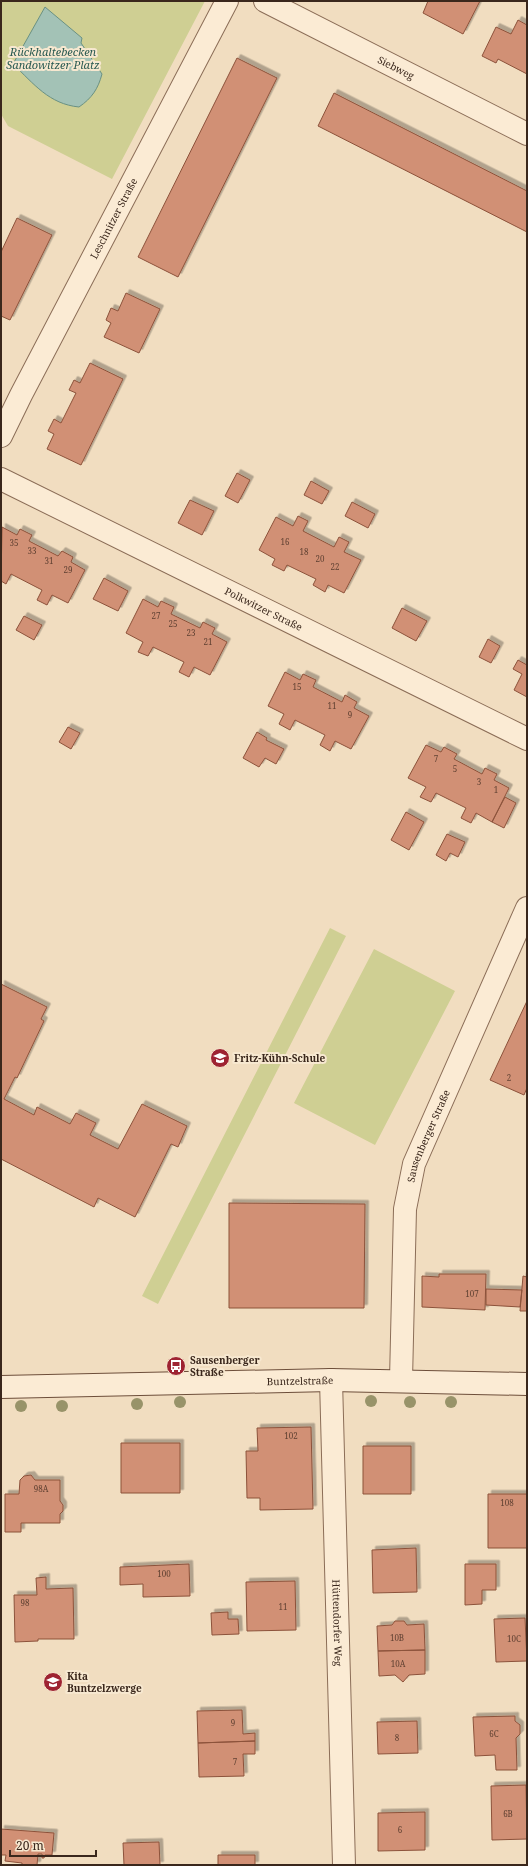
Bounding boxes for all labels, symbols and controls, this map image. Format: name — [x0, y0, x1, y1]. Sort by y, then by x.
water label: Rückhaltebecken Sandowitzer Platz — [6, 44, 100, 72]
street label: Siebweg — [375, 52, 417, 83]
street label: Leschnitzer Straße — [86, 175, 140, 261]
house number: 16 — [281, 536, 290, 547]
house number: 35 — [10, 537, 18, 548]
house number: 33 — [28, 545, 37, 556]
house number: 18 — [300, 546, 309, 557]
house number: 20 — [316, 553, 325, 564]
house number: 31 — [45, 555, 53, 566]
house number: 22 — [331, 561, 339, 572]
house number: 29 — [64, 564, 72, 575]
street label: Polkwitzer Straße — [222, 584, 305, 634]
house number: 27 — [152, 610, 161, 621]
house number: 25 — [169, 618, 177, 629]
house number: 23 — [187, 627, 196, 638]
house number: 21 — [204, 636, 212, 647]
house number: 15 — [293, 681, 301, 692]
house number: 11 — [328, 700, 336, 711]
house number: 9 — [348, 709, 352, 720]
house number: 7 — [434, 753, 439, 764]
house number: 5 — [453, 763, 457, 774]
house number: 3 — [477, 776, 482, 787]
house number: 1 — [494, 784, 498, 795]
school or university icon: Fritz-Kühn-Schule — [209, 1047, 231, 1069]
place label: Fritz-Kühn-Schule — [234, 1051, 326, 1065]
house number: 2 — [507, 1072, 511, 1083]
street label: Sausenberger Straße — [404, 1087, 453, 1183]
house number: 107 — [465, 1288, 479, 1299]
place label: Sausenberger Straße — [190, 1353, 260, 1379]
bus stop icon: Sausenberger Straße — [165, 1355, 187, 1377]
street label: Buntzelstraße — [267, 1373, 333, 1388]
house number: 102 — [284, 1430, 298, 1441]
house number: 98A — [34, 1483, 49, 1494]
house number: 108 — [500, 1497, 514, 1508]
house number: 100 — [157, 1568, 171, 1579]
street label: Hüttendorfer Weg — [329, 1579, 346, 1667]
house number: 98 — [21, 1597, 30, 1608]
house number: 11 — [279, 1601, 287, 1612]
house number: 10B — [390, 1632, 404, 1643]
house number: 10C — [507, 1633, 521, 1644]
house number: 10A — [391, 1658, 406, 1669]
place label: Kita Buntzelzwerge — [67, 1669, 142, 1695]
school or university icon: Kita Buntzelzwerge — [42, 1671, 64, 1693]
house number: 9 — [231, 1717, 235, 1728]
house number: 6C — [489, 1728, 499, 1739]
house number: 8 — [395, 1732, 400, 1743]
house number: 7 — [233, 1756, 238, 1767]
house number: 6B — [503, 1808, 513, 1819]
house number: 6 — [398, 1824, 403, 1835]
scale bar — [10, 1832, 96, 1858]
text: 20 m — [16, 1837, 44, 1854]

